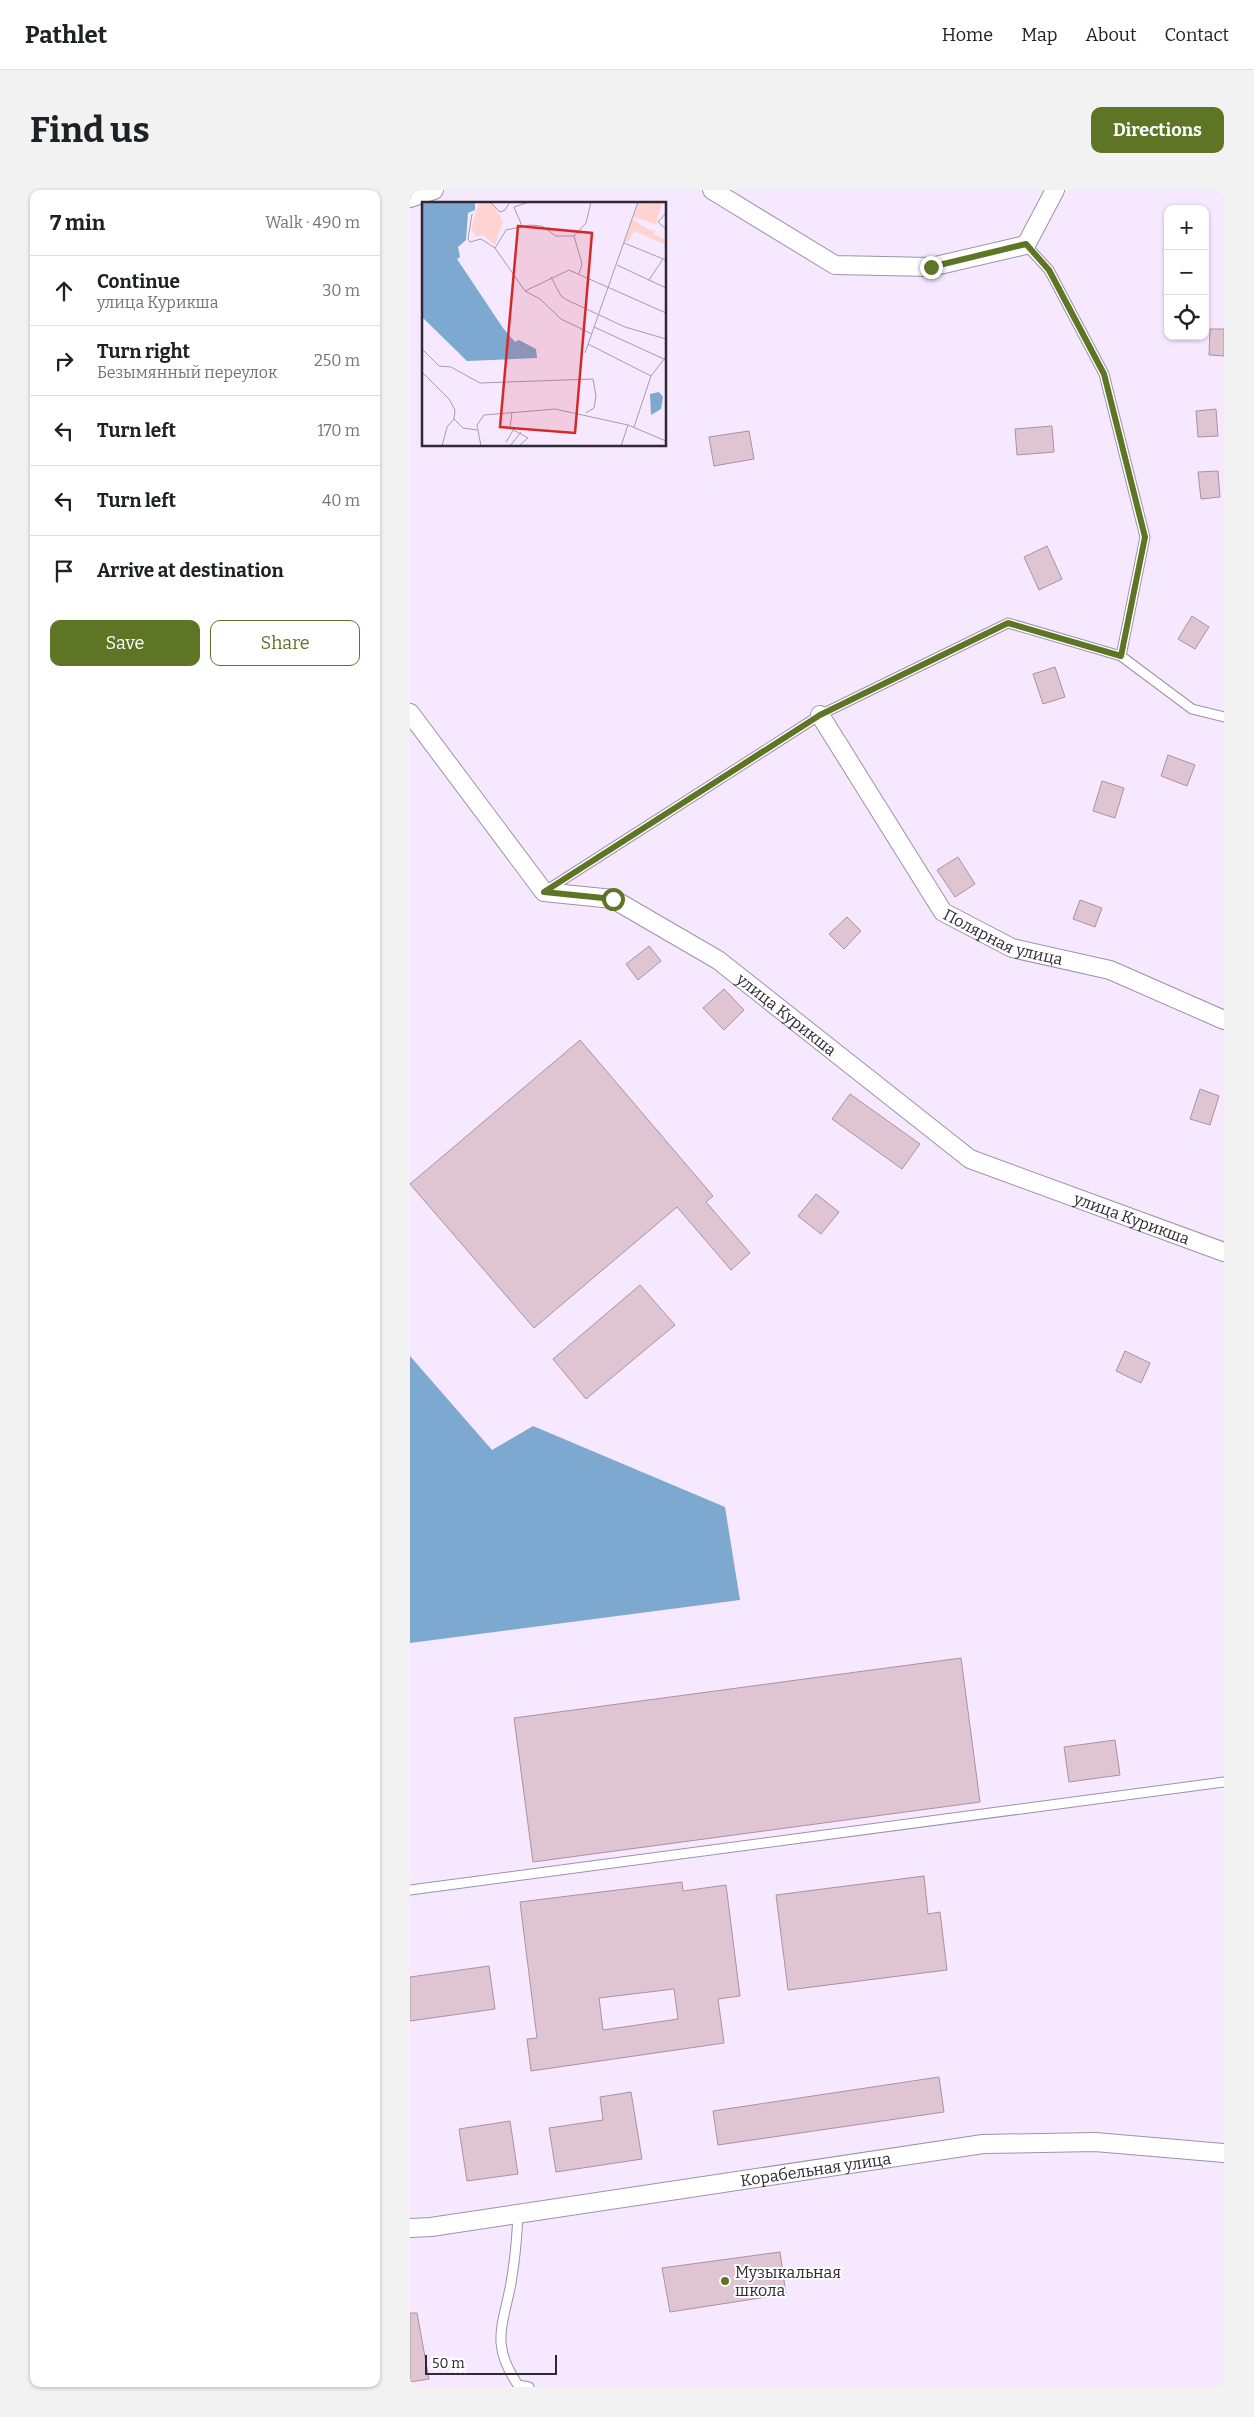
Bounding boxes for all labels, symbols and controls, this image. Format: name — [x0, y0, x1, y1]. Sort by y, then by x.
text: Pathlet — [25, 21, 107, 49]
text: Home — [942, 24, 993, 46]
text: Map — [1021, 24, 1057, 46]
text: About — [1085, 24, 1136, 46]
text: Contact — [1164, 24, 1229, 46]
button: Directions — [1091, 107, 1224, 153]
text: Find us — [30, 109, 150, 151]
inset map — [422, 202, 666, 446]
map controls — [1164, 205, 1209, 340]
button: + — [1164, 205, 1209, 250]
text: 7 min — [50, 210, 105, 236]
text: Walk · 490 m — [265, 213, 360, 232]
button: − — [1164, 250, 1209, 295]
route end — [920, 256, 943, 279]
text: Continue — [97, 270, 180, 293]
icon: ahead — [50, 277, 78, 305]
text: 30 m — [322, 281, 360, 300]
text: улица Курикша — [97, 293, 219, 312]
button: locate — [1164, 295, 1209, 340]
text: Turn right — [97, 340, 190, 363]
icon: right — [50, 347, 78, 375]
text: 250 m — [314, 351, 360, 370]
text: Безымянный переулок — [97, 363, 277, 382]
icon: left — [50, 417, 78, 445]
text: Turn left — [97, 419, 176, 442]
text: 170 m — [317, 421, 360, 440]
icon: left — [50, 487, 78, 515]
text: Turn left — [97, 489, 176, 512]
text: 40 m — [322, 491, 360, 510]
icon: arrive — [50, 557, 78, 585]
text: Arrive at destination — [97, 559, 284, 582]
button: Save — [50, 620, 200, 666]
button: Share — [210, 620, 360, 666]
route start — [602, 888, 625, 911]
street label: Полярная улица — [940, 905, 1065, 969]
street label: улица Курикша — [732, 969, 840, 1060]
street label: улица Курикша — [1071, 1189, 1192, 1249]
street label: Корабельная улица — [739, 2149, 893, 2190]
place label: Музыкальная школа — [735, 2263, 841, 2300]
marker: Музыкальная школа — [719, 2275, 731, 2287]
scale bar — [425, 2352, 558, 2375]
text: 50 m — [432, 2355, 465, 2372]

